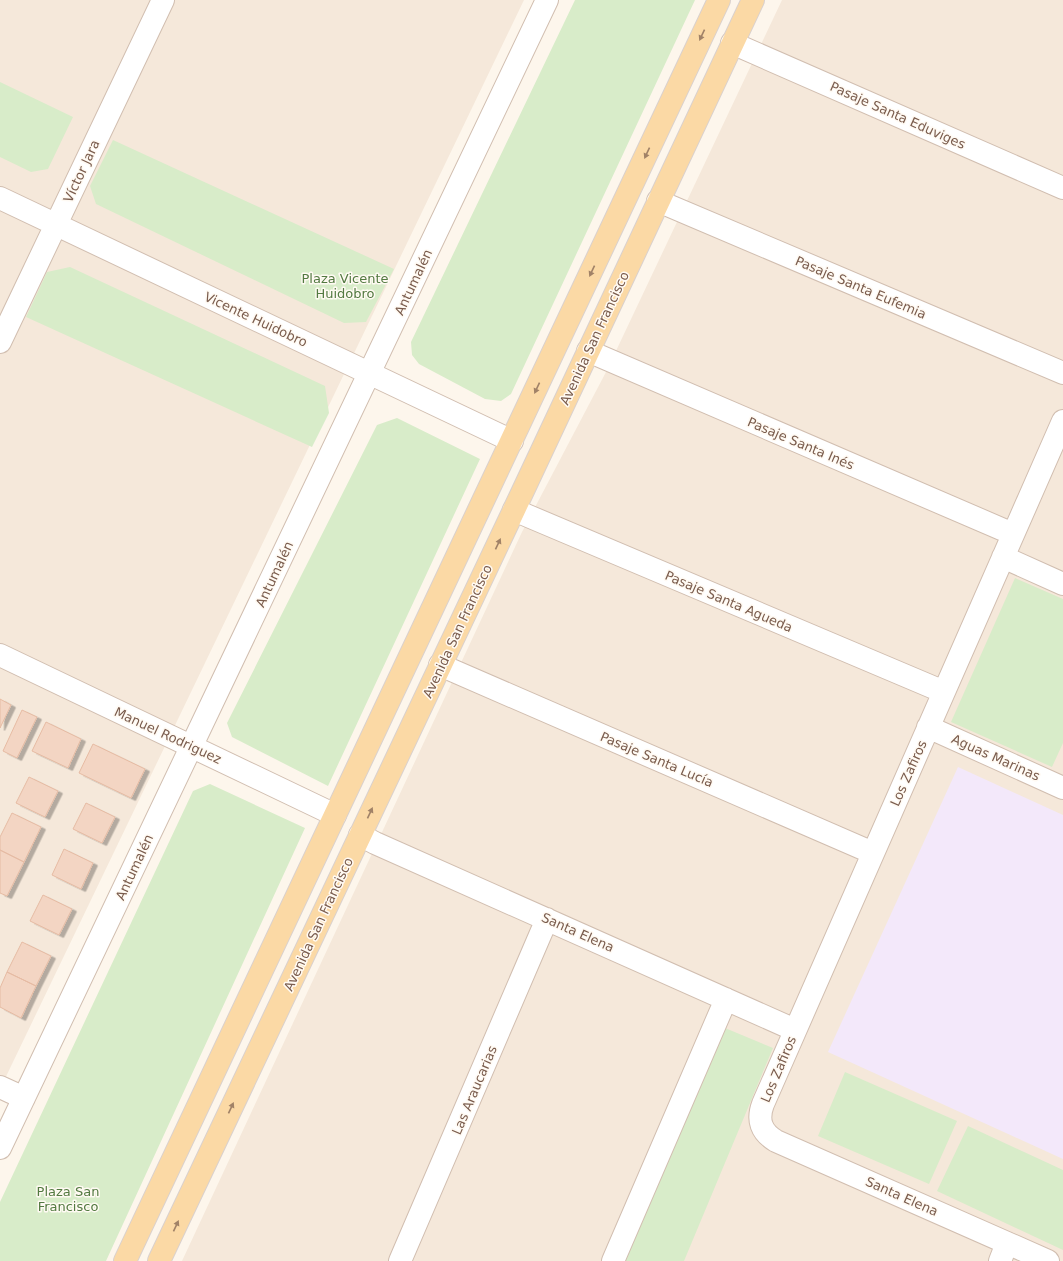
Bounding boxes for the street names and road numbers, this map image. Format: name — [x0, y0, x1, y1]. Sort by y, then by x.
street label: Pasaje Santa Eduviges — [828, 79, 968, 152]
street label: Víctor Jara — [60, 138, 102, 205]
street label: Antumalén — [392, 247, 435, 318]
street label: Pasaje Santa Eufemia — [793, 253, 928, 322]
street label: Avenida San Francisco — [557, 269, 632, 407]
street label: Vicente Huidobro — [202, 289, 310, 350]
street label: Pasaje Santa Inés — [745, 414, 857, 473]
street label: Antumalén — [253, 539, 296, 610]
street label: Avenida San Francisco — [420, 562, 495, 700]
street label: Pasaje Santa Agueda — [663, 568, 795, 635]
street label: Manuel Rodriguez — [112, 704, 224, 767]
street label: Pasaje Santa Lucía — [598, 729, 716, 790]
street label: Aguas Marinas — [949, 731, 1043, 784]
street label: Los Zafiros — [887, 738, 930, 809]
street label: Antumalén — [113, 832, 156, 903]
street label: Avenida San Francisco — [281, 855, 356, 993]
street label: Santa Elena — [539, 910, 616, 955]
street label: Los Zafiros — [758, 1034, 799, 1105]
street label: Las Araucarias — [449, 1043, 500, 1137]
street label: Santa Elena — [863, 1174, 940, 1219]

